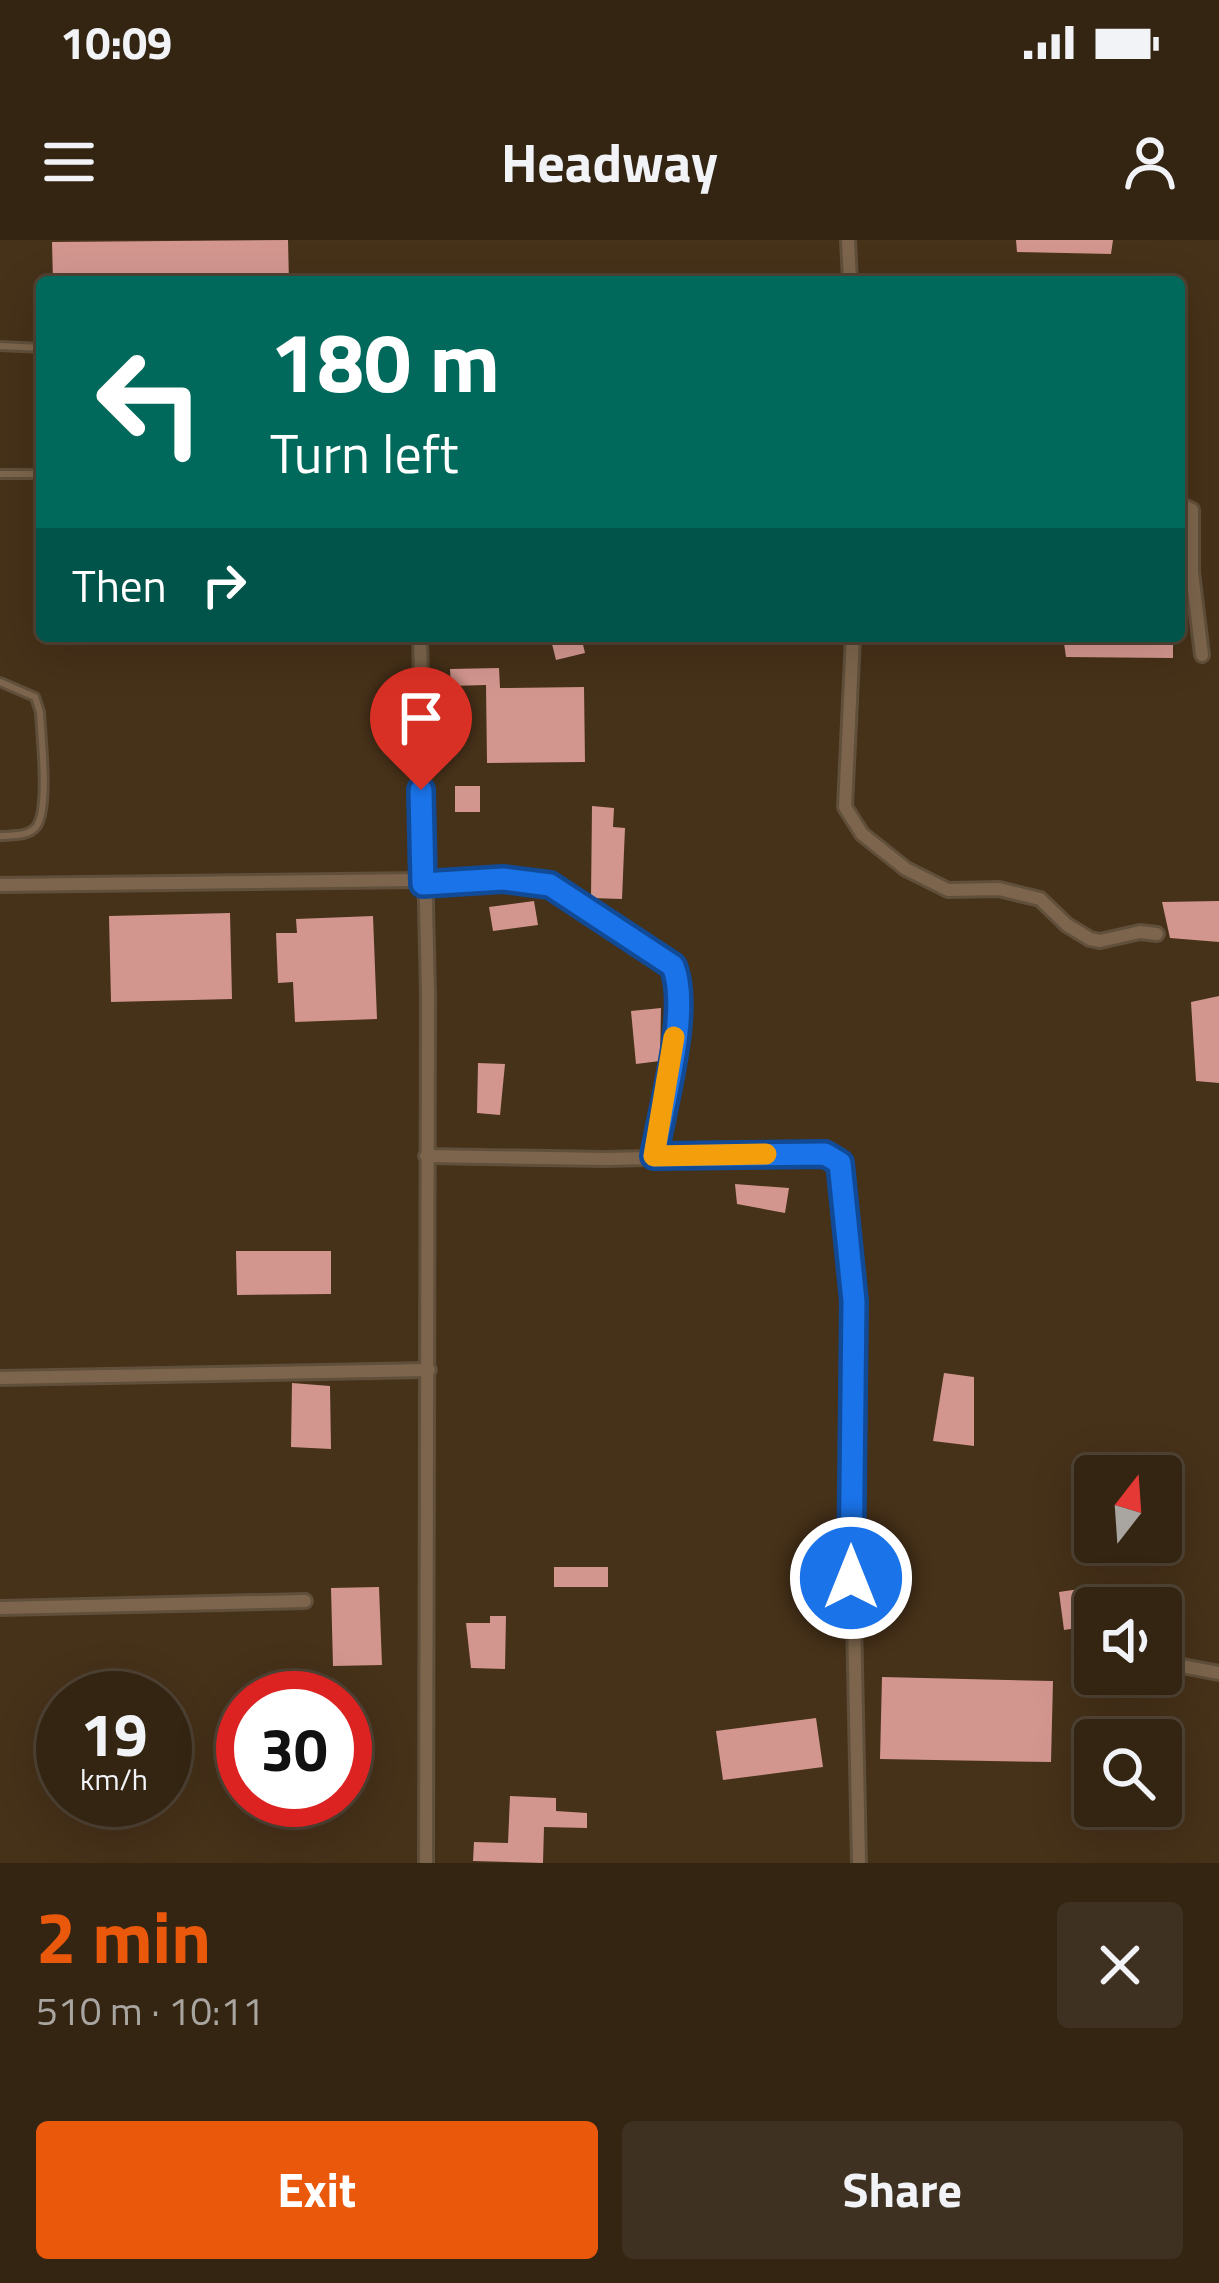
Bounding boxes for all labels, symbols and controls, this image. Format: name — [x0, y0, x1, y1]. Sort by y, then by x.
text: 10:09 — [60, 8, 172, 76]
text: Headway — [501, 121, 718, 203]
icon: menu — [36, 129, 102, 195]
icon: person — [1117, 129, 1183, 195]
text: 180 m — [270, 297, 500, 425]
icon: left — [72, 324, 228, 480]
text: Turn left — [270, 412, 459, 494]
text: Then — [72, 551, 167, 619]
icon: right — [191, 552, 257, 618]
pin — [370, 667, 472, 790]
icon: arrive — [388, 685, 454, 751]
north arrow — [1074, 1455, 1182, 1563]
map controls — [1074, 1455, 1182, 1827]
position arrow — [788, 1515, 914, 1641]
button: sound — [1074, 1587, 1182, 1695]
speed limit sign: 30 — [216, 1671, 372, 1827]
text: 19 — [80, 1688, 148, 1779]
button: search — [1074, 1719, 1182, 1827]
text: km/h — [80, 1756, 148, 1802]
text: 2 min — [36, 1881, 211, 1991]
button: close — [1057, 1902, 1183, 2028]
text: 510 m · 10:11 — [36, 1981, 264, 2040]
button: Exit — [36, 2121, 598, 2259]
button: Share — [622, 2121, 1183, 2259]

